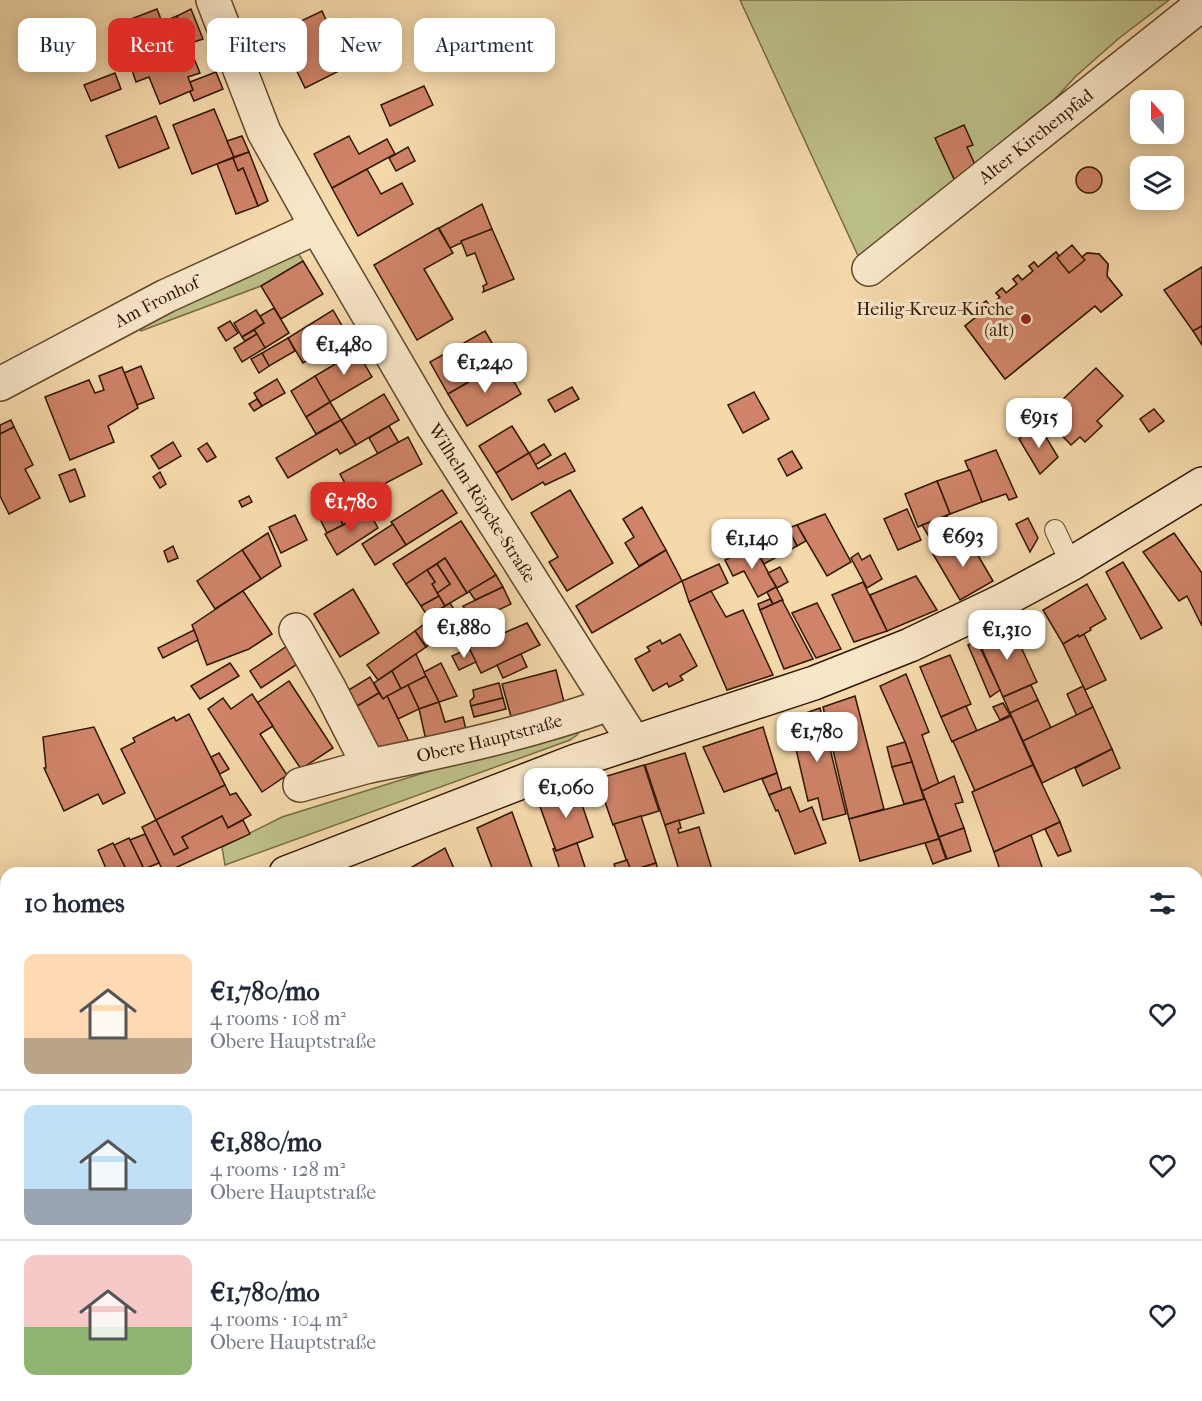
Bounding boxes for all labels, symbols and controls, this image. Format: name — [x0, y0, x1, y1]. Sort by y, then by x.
chip: Buy — [18, 18, 96, 72]
chip: Rent — [108, 18, 195, 72]
chip: Filters — [207, 18, 307, 72]
chip: New — [319, 18, 402, 72]
chip: Apartment — [414, 18, 555, 72]
street label: Alter Kirchenpfad — [973, 84, 1097, 189]
north arrow — [1130, 90, 1184, 144]
map controls — [1130, 90, 1184, 210]
button: layers — [1130, 156, 1184, 210]
street label: Am Fronhof — [110, 270, 206, 332]
place label: Heilig-Kreuz-Kirche (alt) — [856, 299, 1014, 341]
marker: Heilig-Kreuz-Kirche (alt) — [1019, 312, 1033, 326]
pin: €1,480 — [295, 325, 393, 376]
text: €1,480 — [316, 333, 372, 356]
pin: €1,240 — [436, 343, 534, 394]
text: €1,240 — [457, 351, 513, 374]
pin: €915 — [1003, 398, 1075, 449]
text: €915 — [1020, 406, 1058, 429]
street label: Wilhelm-Röpcke-Straße — [423, 419, 540, 586]
pin: €1,780 — [302, 482, 400, 533]
text: €1,780 — [325, 490, 377, 513]
pin: €693 — [927, 517, 999, 568]
pin: €1,140 — [703, 519, 801, 570]
text: €693 — [942, 525, 984, 548]
text: €1,140 — [725, 527, 779, 550]
pin: €1,880 — [415, 608, 513, 659]
pin: €1,310 — [958, 610, 1056, 661]
text: €1,880 — [437, 616, 491, 639]
text: €1,310 — [982, 618, 1032, 641]
street label: Obere Hauptstraße — [415, 710, 565, 767]
pin: €1,780 — [768, 712, 866, 763]
text: €1,780 — [791, 720, 843, 743]
pin: €1,060 — [517, 768, 615, 819]
text: €1,060 — [538, 776, 594, 799]
icon: filters — [1146, 887, 1179, 920]
text: 10 homes — [24, 888, 125, 919]
text: €1,780/mo — [210, 976, 320, 1007]
icon: home — [72, 978, 144, 1050]
icon: heart — [1146, 998, 1179, 1031]
text: 4 rooms · 108 m² — [210, 1007, 346, 1030]
text: Obere Hauptstraße — [210, 1030, 376, 1053]
text: €1,880/mo — [210, 1127, 322, 1158]
icon: home — [72, 1129, 144, 1201]
icon: heart — [1146, 1149, 1179, 1182]
text: 4 rooms · 128 m² — [210, 1158, 345, 1181]
text: Obere Hauptstraße — [210, 1181, 376, 1204]
text: €1,780/mo — [210, 1277, 320, 1308]
icon: home — [72, 1279, 144, 1351]
icon: heart — [1146, 1299, 1179, 1332]
text: 4 rooms · 104 m² — [210, 1308, 348, 1331]
text: Obere Hauptstraße — [210, 1331, 376, 1354]

